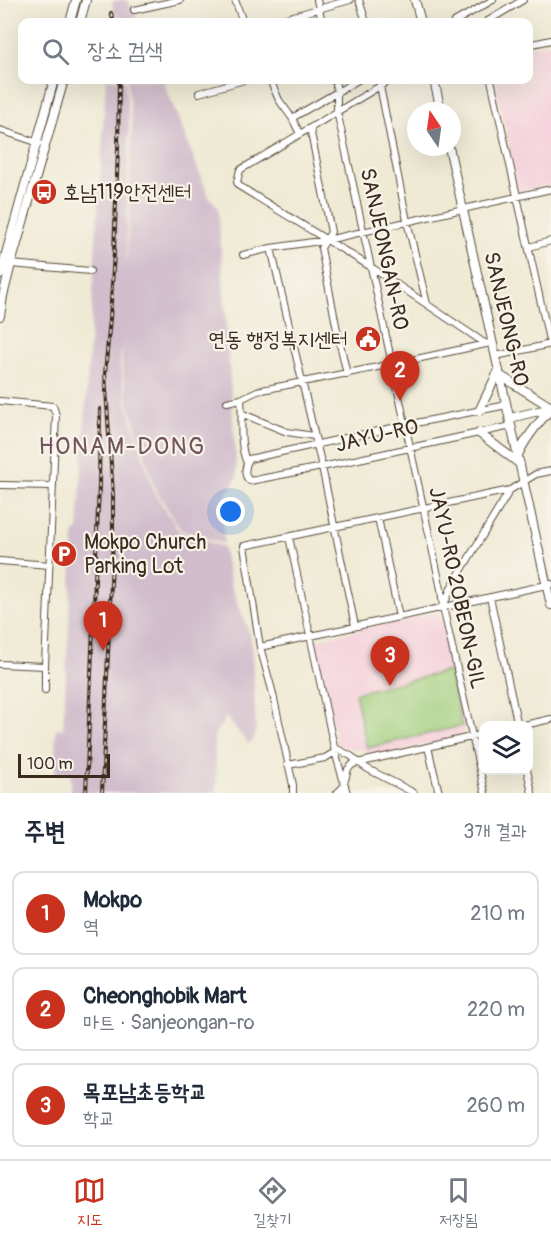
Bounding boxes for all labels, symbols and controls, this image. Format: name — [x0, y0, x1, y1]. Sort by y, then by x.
search box — [18, 18, 533, 84]
icon: search — [39, 35, 72, 68]
text: 장소 검색 — [87, 37, 163, 65]
north arrow — [407, 102, 461, 156]
street label: SANJEONGAN-RO — [354, 166, 414, 332]
bus stop icon: 호남119안전센터 — [29, 177, 59, 207]
place label: 호남119안전센터 — [63, 179, 192, 206]
street label: SANJEONG-RO — [477, 249, 535, 389]
public building icon: 연동 행정복지센터 — [353, 324, 383, 354]
place label: 연동 행정복지센터 — [208, 326, 348, 353]
pin: 2 — [380, 352, 420, 401]
street label: JAYU-RO — [333, 413, 421, 459]
district label: HONAM-DONG — [38, 432, 206, 461]
street label: JAYU-RO 20BEON-GIL — [422, 485, 492, 691]
your location — [216, 497, 245, 526]
place label: Mokpo Church Parking Lot — [84, 529, 206, 580]
parking icon: Mokpo Church Parking Lot — [49, 539, 79, 569]
pin: 1 — [84, 602, 122, 651]
pin: 3 — [370, 636, 410, 686]
map controls — [479, 721, 533, 775]
button: layers — [479, 721, 533, 775]
scale bar — [18, 751, 110, 778]
text: 100 m — [27, 754, 73, 774]
text: 주변 — [24, 816, 66, 848]
text: 3개 결과 — [463, 819, 527, 844]
text: Mokpo — [83, 886, 142, 914]
text: 1 — [42, 901, 49, 926]
text: 210 m — [470, 901, 525, 926]
text: 역 — [83, 914, 99, 939]
text: Cheonghobik Mart — [83, 982, 247, 1010]
text: 2 — [40, 997, 51, 1022]
text: 220 m — [467, 997, 525, 1022]
text: 마트 · Sanjeongan-ro — [83, 1010, 254, 1035]
text: 목포남초등학교 — [83, 1078, 207, 1106]
text: 3 — [40, 1093, 51, 1118]
text: 260 m — [466, 1093, 525, 1118]
text: 학교 — [83, 1106, 115, 1131]
tab: 지도 — [73, 1174, 106, 1230]
tab: 길찾기 — [253, 1174, 292, 1230]
tab: 저장됨 — [439, 1174, 478, 1230]

